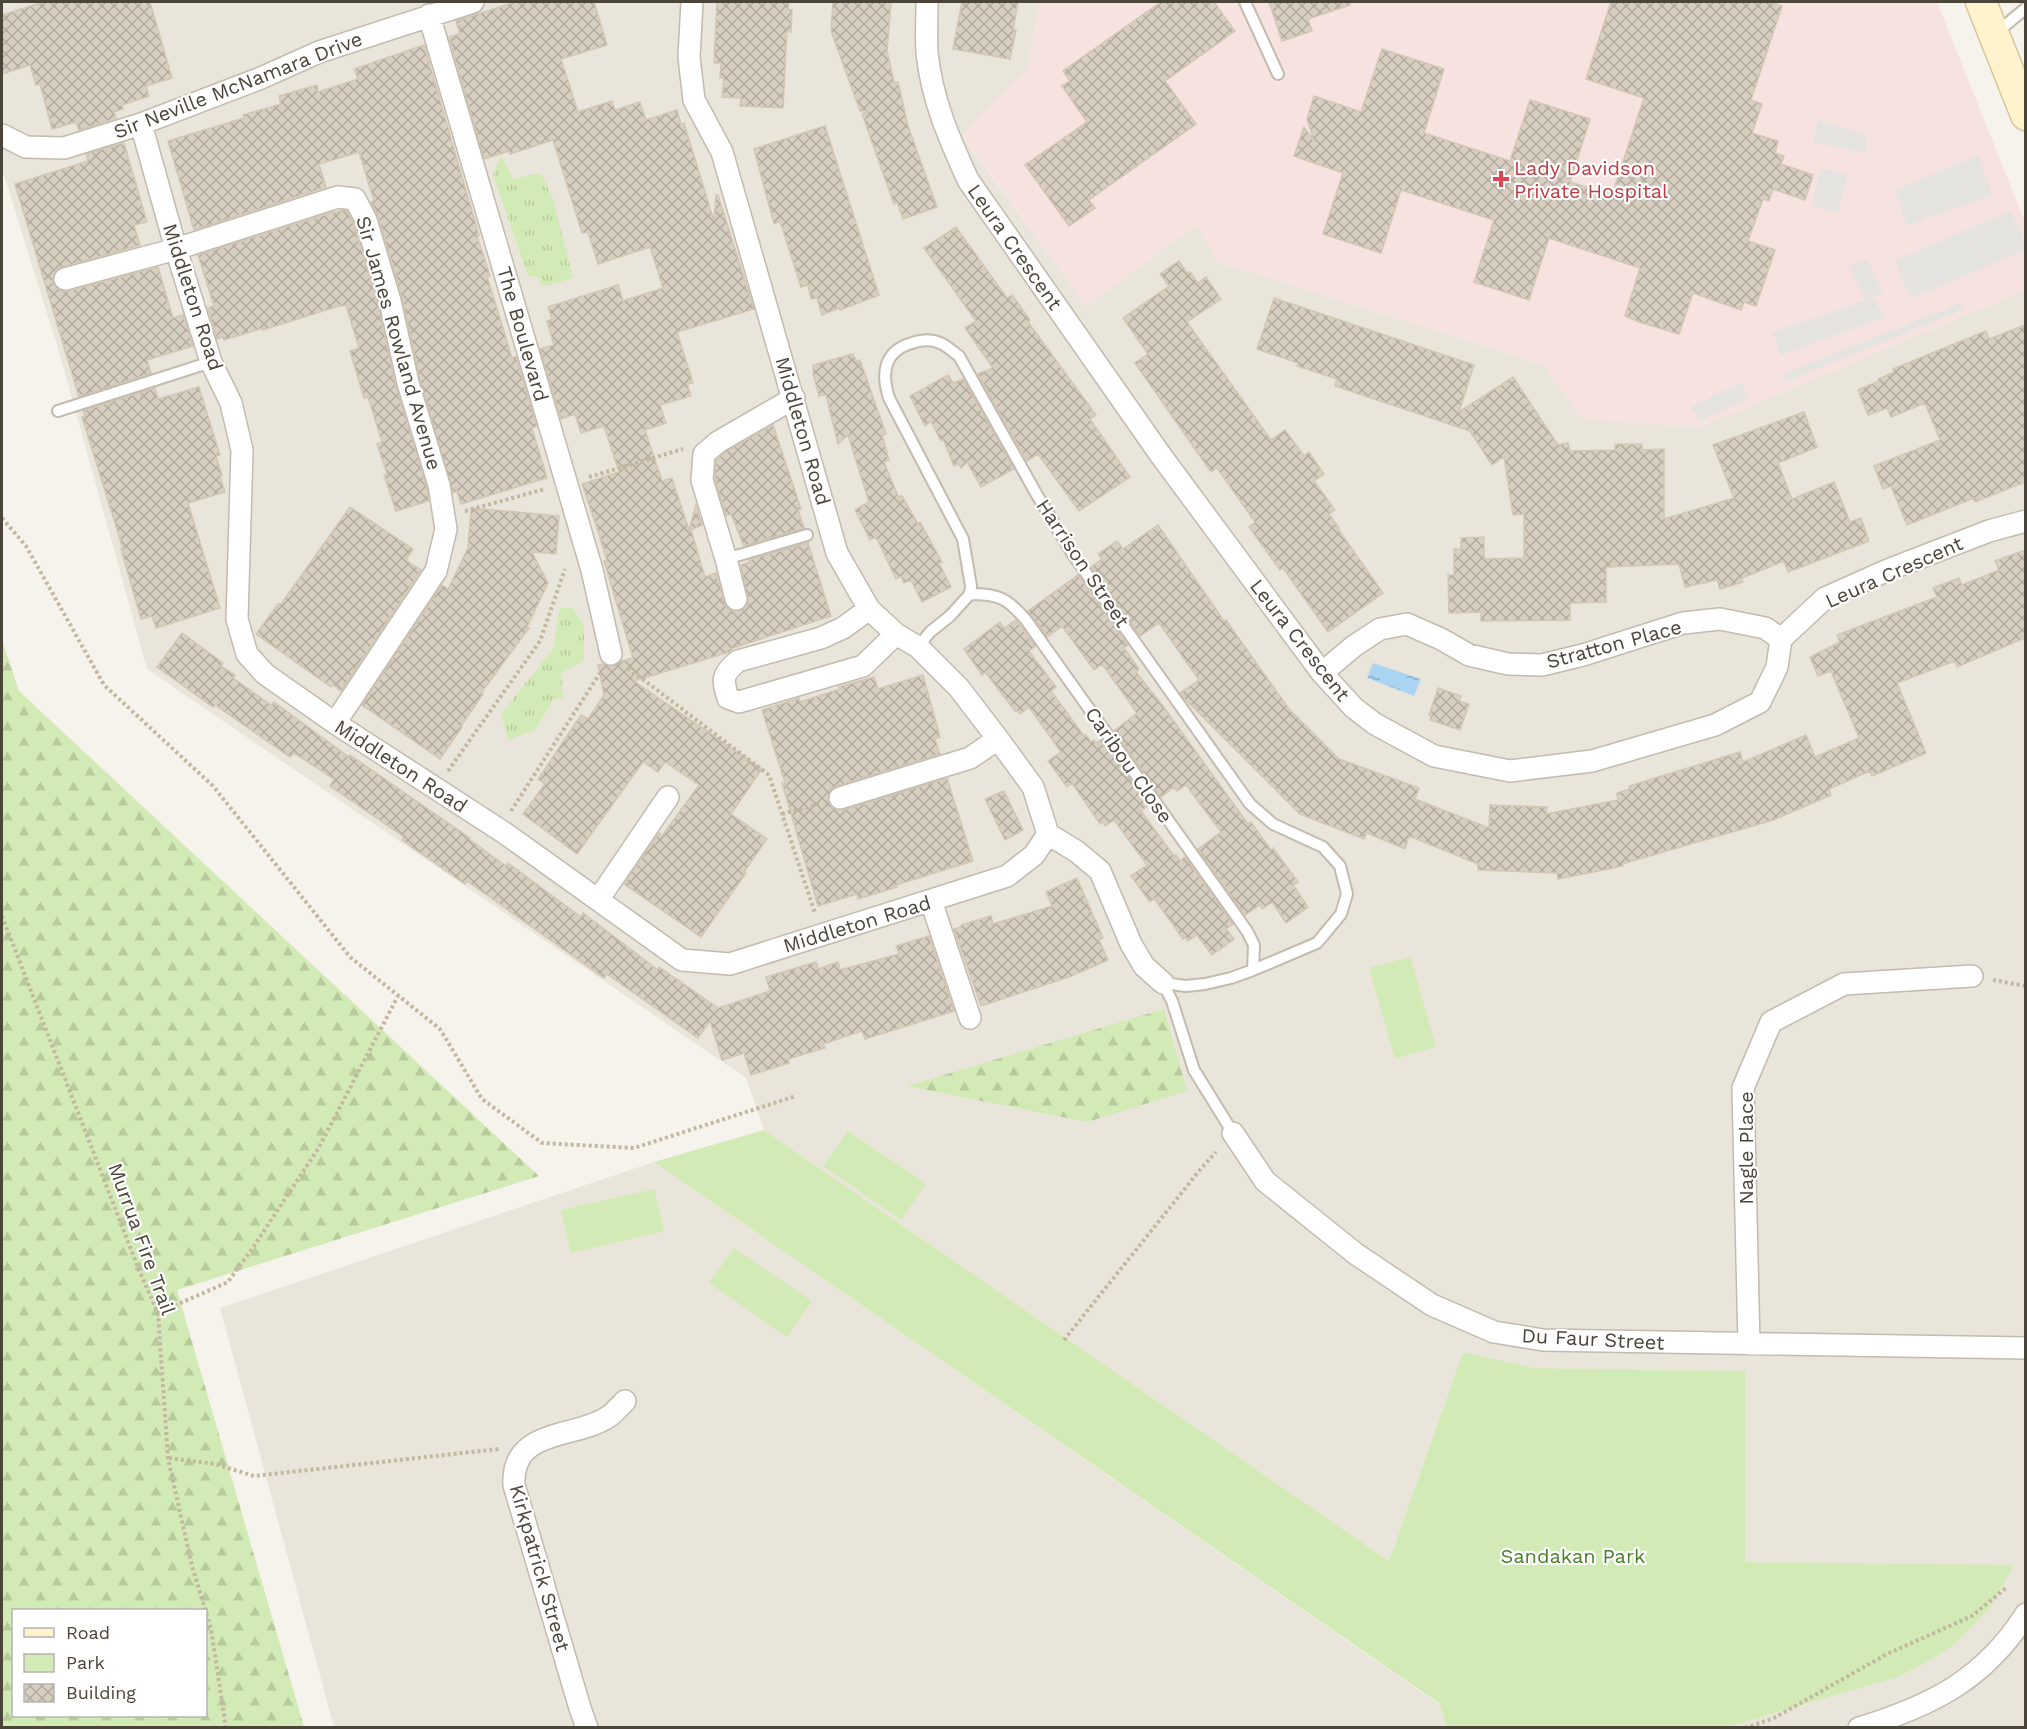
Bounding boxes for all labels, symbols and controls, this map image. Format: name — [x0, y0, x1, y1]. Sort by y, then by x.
street label: Sir Neville McNamara Drive — [110, 26, 366, 144]
place label: Lady Davidson Private Hospital — [1514, 156, 1668, 203]
marker: Lady Davidson Private Hospital — [1492, 170, 1510, 188]
street label: Leura Crescent — [963, 179, 1068, 315]
street label: Sir James Rowland Avenue — [351, 213, 447, 473]
street label: Middleton Road — [158, 220, 228, 374]
street label: The Boulevard — [492, 264, 554, 404]
street label: Middleton Road — [770, 354, 836, 508]
street label: Harrison Street — [1031, 494, 1135, 632]
street label: Leura Crescent — [1821, 531, 1967, 613]
street label: Leura Crescent — [1245, 574, 1355, 706]
street label: Stratton Place — [1544, 614, 1684, 674]
street label: Caribou Close — [1080, 702, 1178, 828]
street label: Middleton Road — [330, 714, 472, 818]
street label: Middleton Road — [780, 890, 934, 958]
street label: Nagle Place — [1734, 1091, 1758, 1205]
street label: Murrua Fire Trail — [103, 1160, 181, 1318]
street label: Du Faur Street — [1521, 1323, 1666, 1355]
street label: Kirkpatrick Street — [505, 1482, 575, 1655]
park label: Sandakan Park — [1501, 1544, 1645, 1568]
legend — [12, 1609, 207, 1717]
text: Road — [66, 1622, 110, 1643]
text: Park — [66, 1652, 105, 1673]
text: Building — [66, 1682, 136, 1703]

